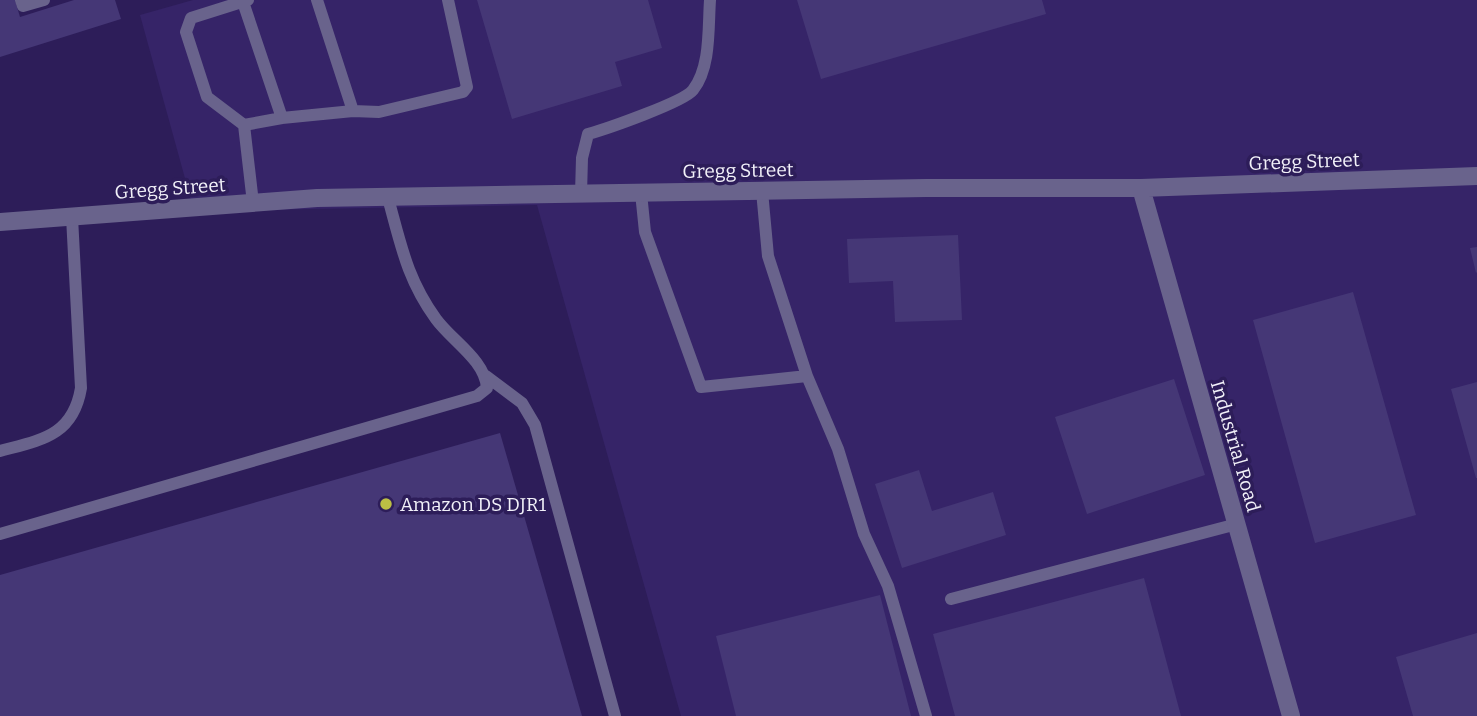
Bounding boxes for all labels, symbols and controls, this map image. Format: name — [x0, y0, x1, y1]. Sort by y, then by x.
street label: Gregg Street — [1248, 148, 1360, 175]
street label: Gregg Street — [682, 158, 794, 183]
street label: Gregg Street — [114, 173, 226, 204]
street label: Industrial Road — [1206, 378, 1265, 514]
place label: Amazon DS DJR1 — [400, 493, 546, 516]
marker: Amazon DS DJR1 — [378, 496, 394, 512]

